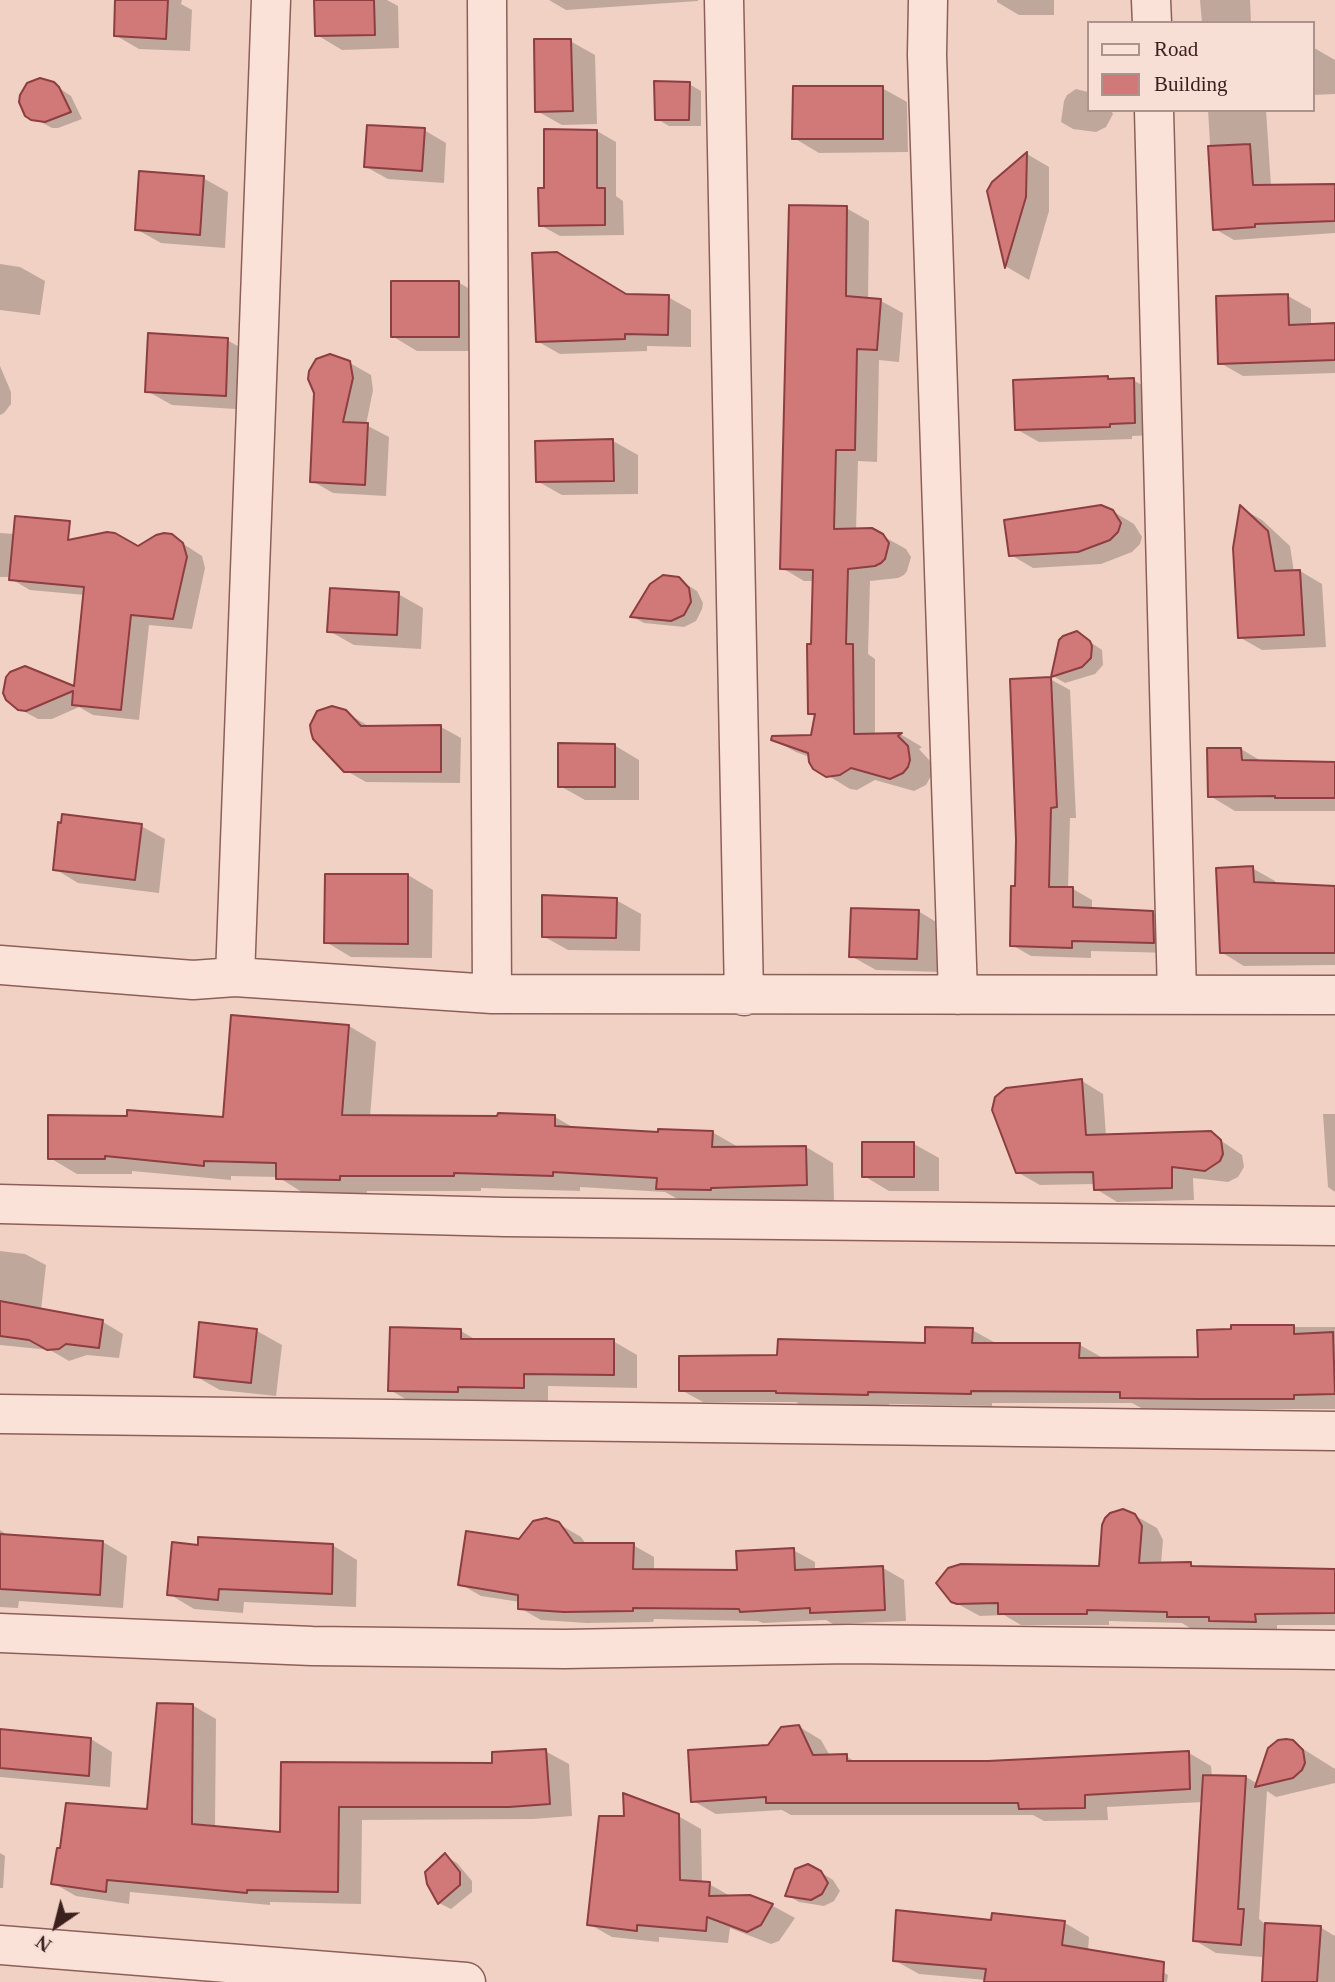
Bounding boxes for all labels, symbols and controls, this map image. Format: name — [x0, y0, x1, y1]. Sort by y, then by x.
legend — [1086, 21, 1314, 112]
text: Road — [1154, 37, 1198, 61]
text: Building — [1154, 72, 1228, 96]
north arrow — [21, 1891, 91, 1961]
text: N — [32, 1931, 55, 1956]

